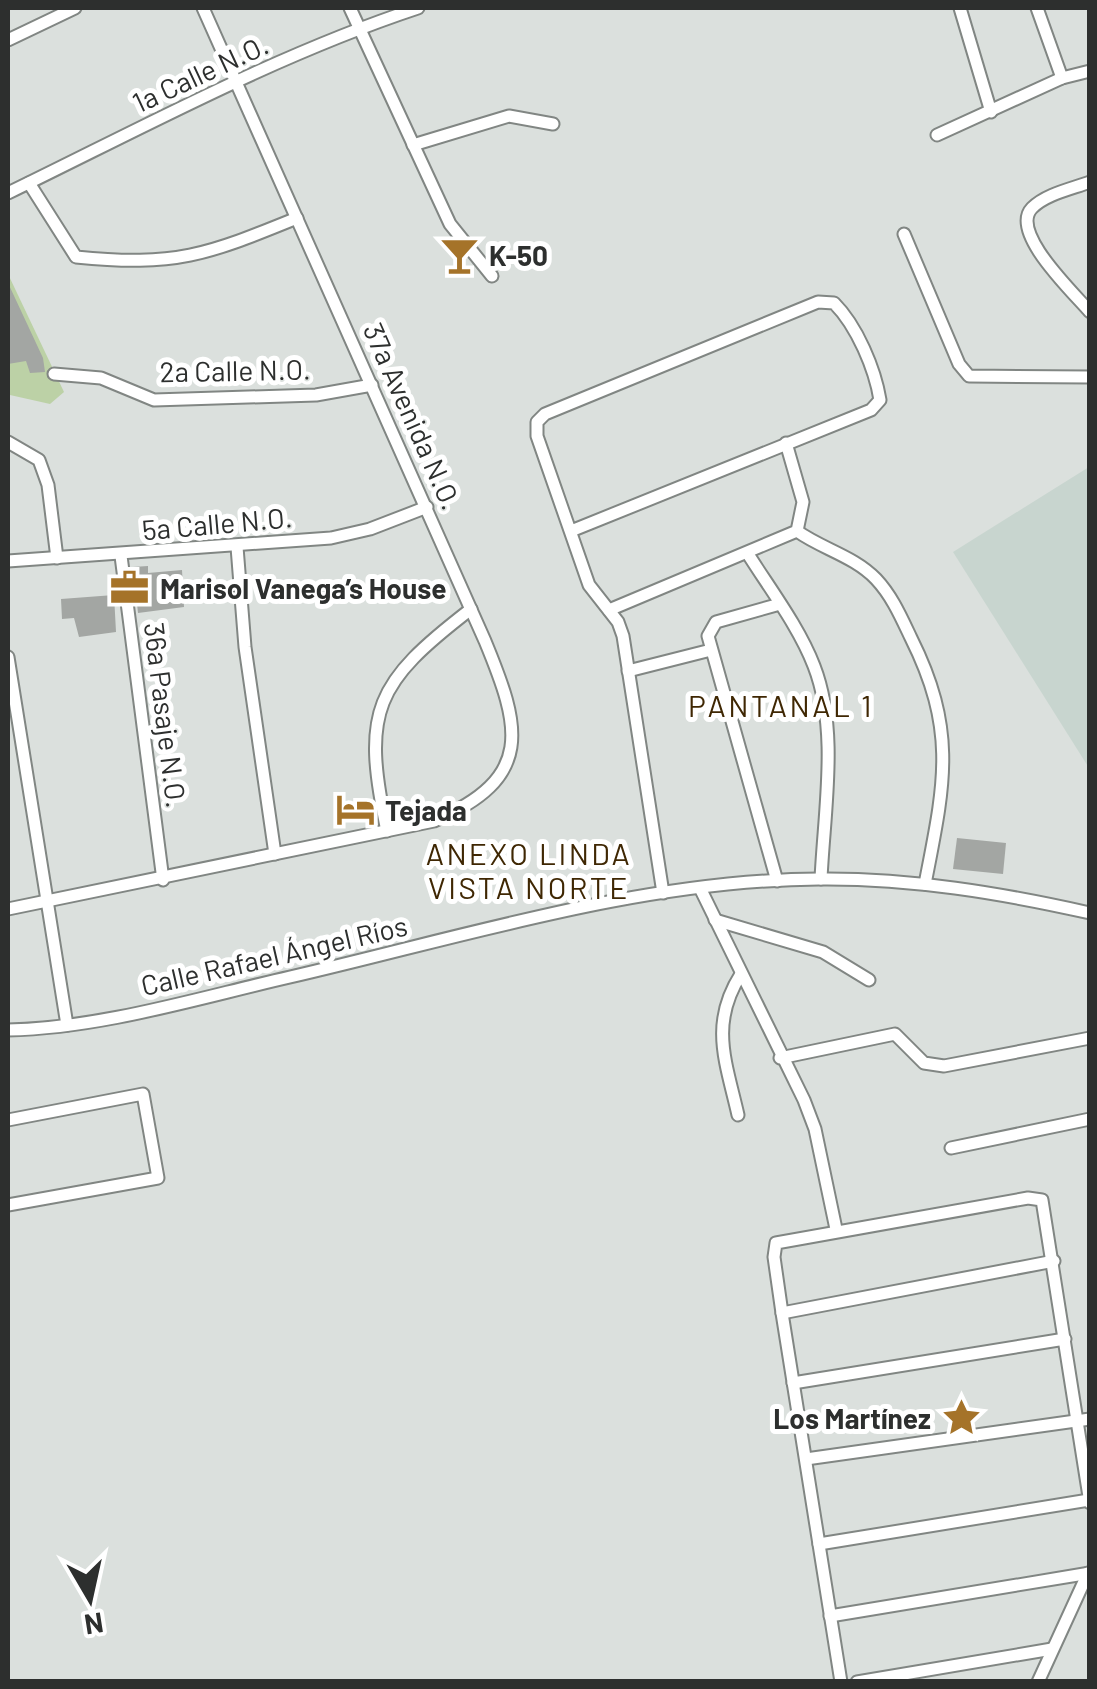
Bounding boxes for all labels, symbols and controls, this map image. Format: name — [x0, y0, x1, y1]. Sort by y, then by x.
street label: 1a Calle N.O. — [127, 27, 273, 119]
bar icon: K-50 — [438, 234, 480, 276]
place label: K-50 — [489, 238, 548, 272]
street label: 37a Avenida N.O. — [357, 317, 469, 515]
street label: 2a Calle N.O. — [159, 352, 311, 388]
street label: 5a Calle N.O. — [141, 500, 293, 546]
office icon: Marisol Vanega’s House — [109, 567, 151, 609]
place label: Marisol Vanega’s House — [160, 571, 447, 605]
street label: 36a Pasaje N.O. — [138, 620, 194, 810]
district label: PANTANAL 1 — [688, 687, 874, 723]
hotel icon: Tejada — [334, 789, 376, 831]
place label: Tejada — [385, 793, 467, 827]
district label: ANEXO LINDA VISTA NORTE — [426, 835, 632, 905]
street label: Calle Rafael Ángel Ríos — [137, 908, 411, 1002]
place icon: Los Martínez — [940, 1397, 982, 1439]
place label: Los Martínez — [773, 1401, 931, 1435]
north arrow — [40, 1549, 140, 1649]
text: N — [82, 1606, 106, 1643]

